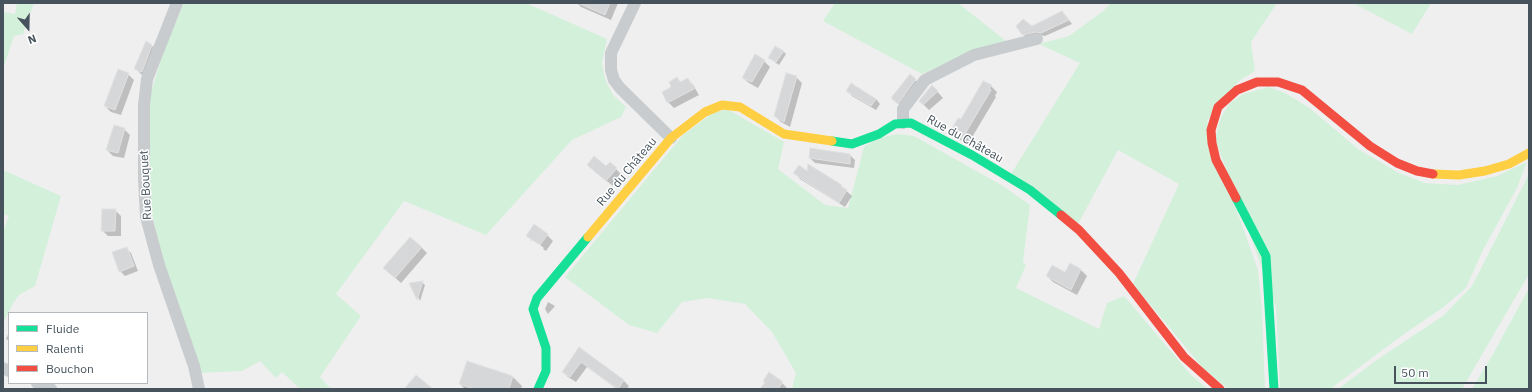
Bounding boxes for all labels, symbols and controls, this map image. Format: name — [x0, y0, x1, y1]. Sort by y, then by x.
north arrow — [8, 8, 48, 48]
text: N — [26, 31, 38, 47]
street label: Rue du Château — [924, 112, 1006, 166]
street label: Rue du Château — [594, 135, 660, 209]
street label: Rue Bouquet — [137, 150, 155, 220]
legend — [8, 312, 148, 384]
text: Fluide — [46, 321, 79, 336]
text: Ralenti — [46, 341, 84, 356]
scale bar — [1396, 358, 1489, 384]
text: Bouchon — [46, 361, 94, 376]
text: 50 m — [1401, 365, 1429, 380]

